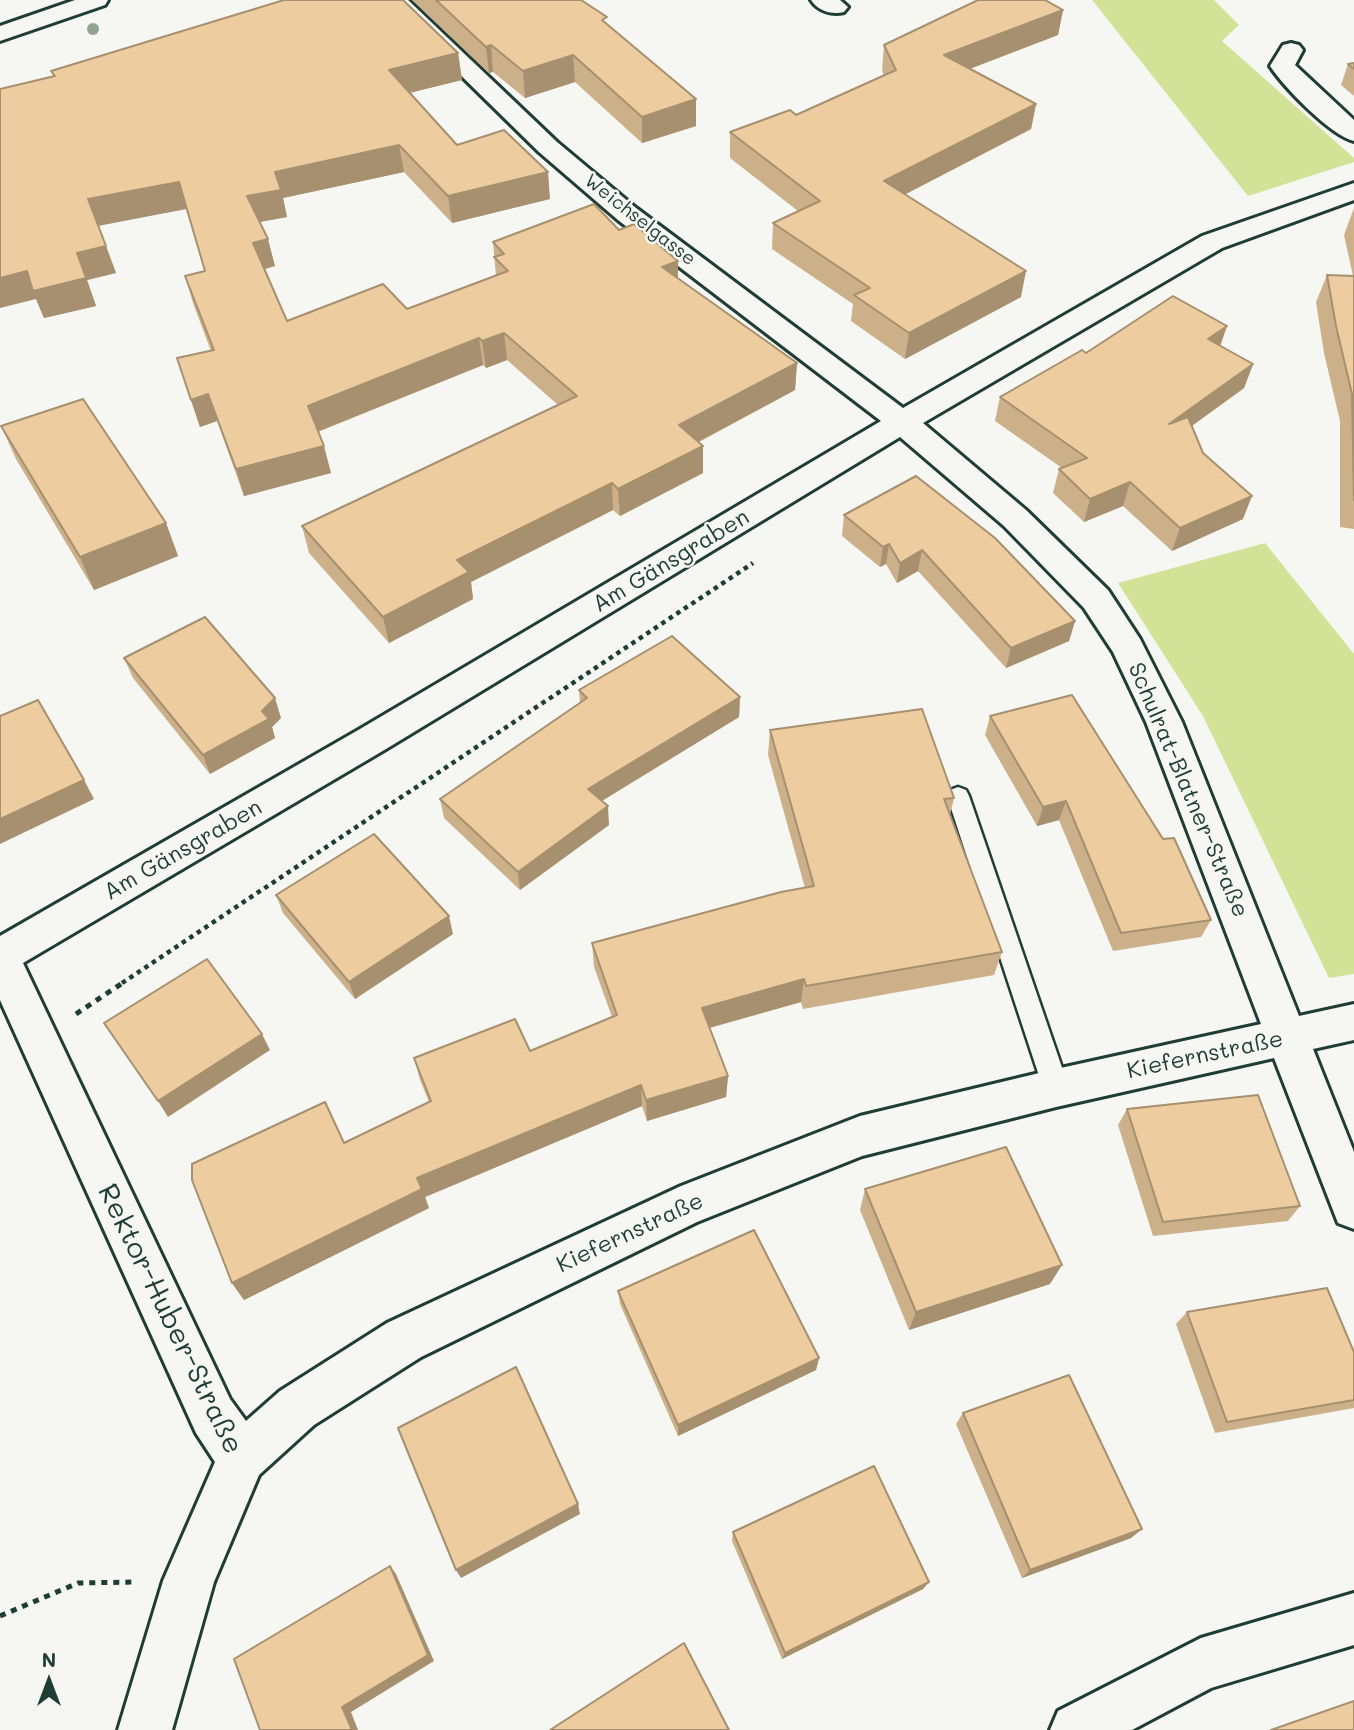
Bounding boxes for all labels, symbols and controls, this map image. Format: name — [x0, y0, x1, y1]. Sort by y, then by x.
street label: Weichselgasse — [580, 169, 700, 271]
street label: Am Gänsgraben — [588, 503, 754, 619]
street label: Schulrat-Blatner-Straße — [1122, 658, 1254, 922]
street label: Am Gänsgraben — [99, 794, 267, 906]
street label: Kiefernstraße — [1125, 1025, 1285, 1085]
street label: Rektor-Huber-Straße — [90, 1179, 250, 1459]
street label: Kiefernstraße — [552, 1187, 708, 1279]
north arrow — [14, 1646, 84, 1716]
text: N — [42, 1647, 56, 1672]

